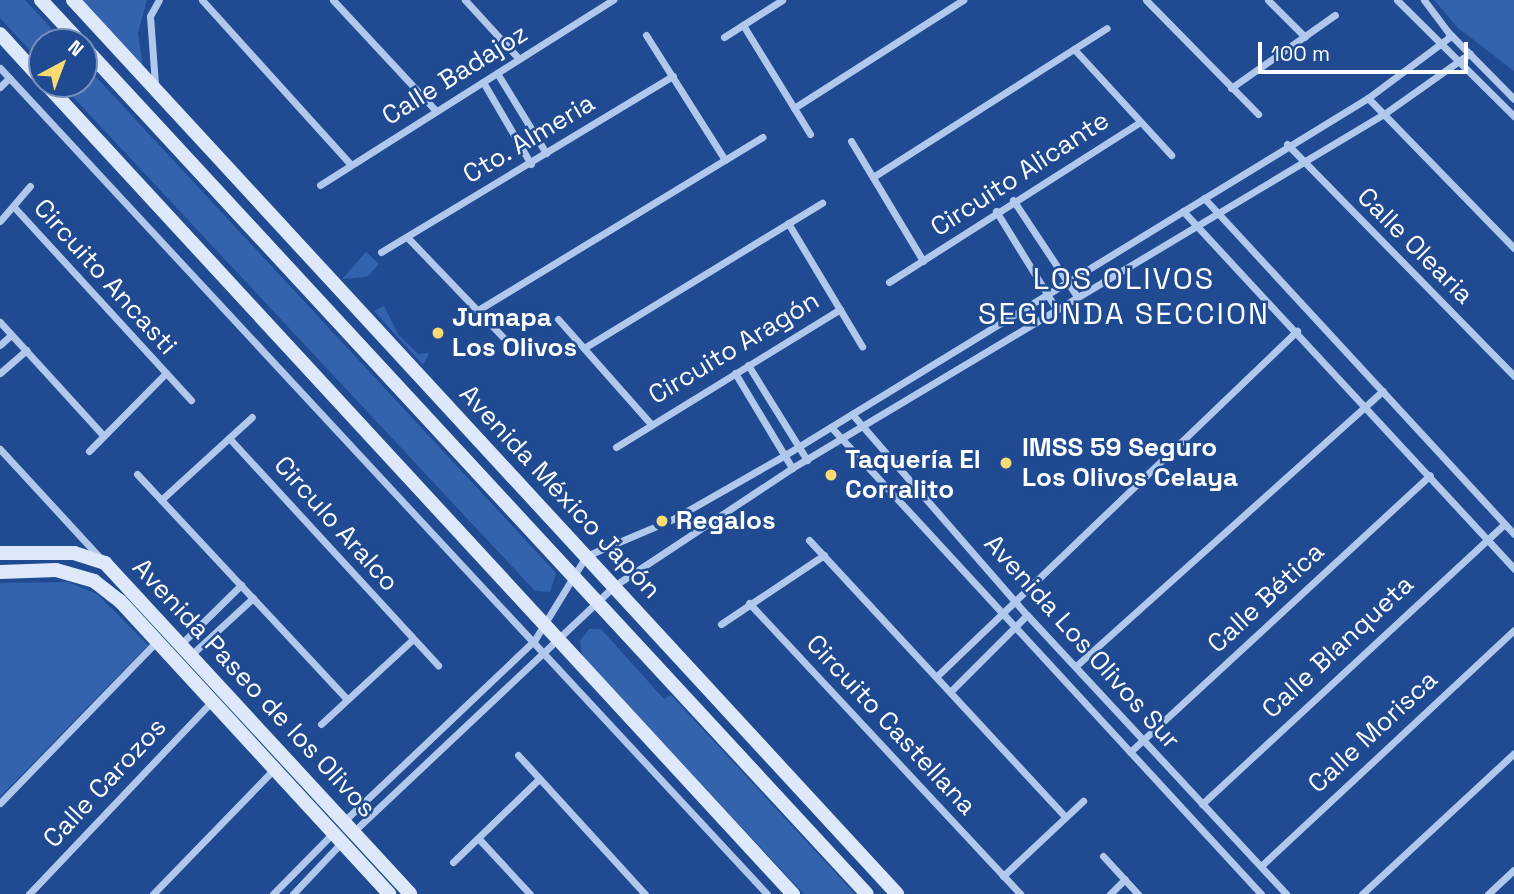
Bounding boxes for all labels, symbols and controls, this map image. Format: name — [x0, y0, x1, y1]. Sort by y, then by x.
street label: Calle Badajoz — [377, 18, 533, 132]
north arrow — [28, 28, 98, 98]
scale bar — [1262, 28, 1472, 72]
text: N — [63, 35, 89, 62]
text: 100 m — [1271, 40, 1330, 67]
street label: Cto. Almeria — [457, 87, 601, 191]
street label: Circuito Alicante — [925, 105, 1115, 243]
street label: Calle Olearia — [1350, 181, 1480, 311]
street label: Circuito Ancasti — [27, 193, 183, 361]
district label: LOS OLIVOS SEGUNDA SECCION — [980, 261, 1268, 332]
street label: Circuito Aragón — [643, 285, 825, 411]
place label: Jumapa Los Olivos — [452, 302, 577, 364]
marker: Jumapa Los Olivos — [430, 325, 446, 341]
street label: Avenida México Japón — [453, 379, 667, 605]
place label: IMSS 59 Seguro Los Olivos Celaya — [1022, 432, 1238, 494]
place label: Taquería El Corralito — [845, 444, 981, 505]
street label: Circulo Aralco — [267, 450, 405, 598]
marker: IMSS 59 Seguro Los Olivos Celaya — [996, 453, 1016, 473]
marker: Taquería El Corralito — [823, 467, 839, 483]
place label: Regalos — [676, 505, 776, 537]
marker: Regalos — [654, 513, 670, 529]
street label: Avenida Los Olivos Sur — [977, 528, 1187, 756]
street label: Calle Bética — [1201, 536, 1331, 660]
street label: Avenida Paseo de los Olivos — [126, 552, 382, 824]
street label: Calle Blanqueta — [1256, 569, 1420, 725]
street label: Circuito Castellana — [799, 628, 983, 822]
street label: Calle Morisca — [1302, 664, 1444, 800]
street label: Calle Carozos — [37, 712, 173, 854]

